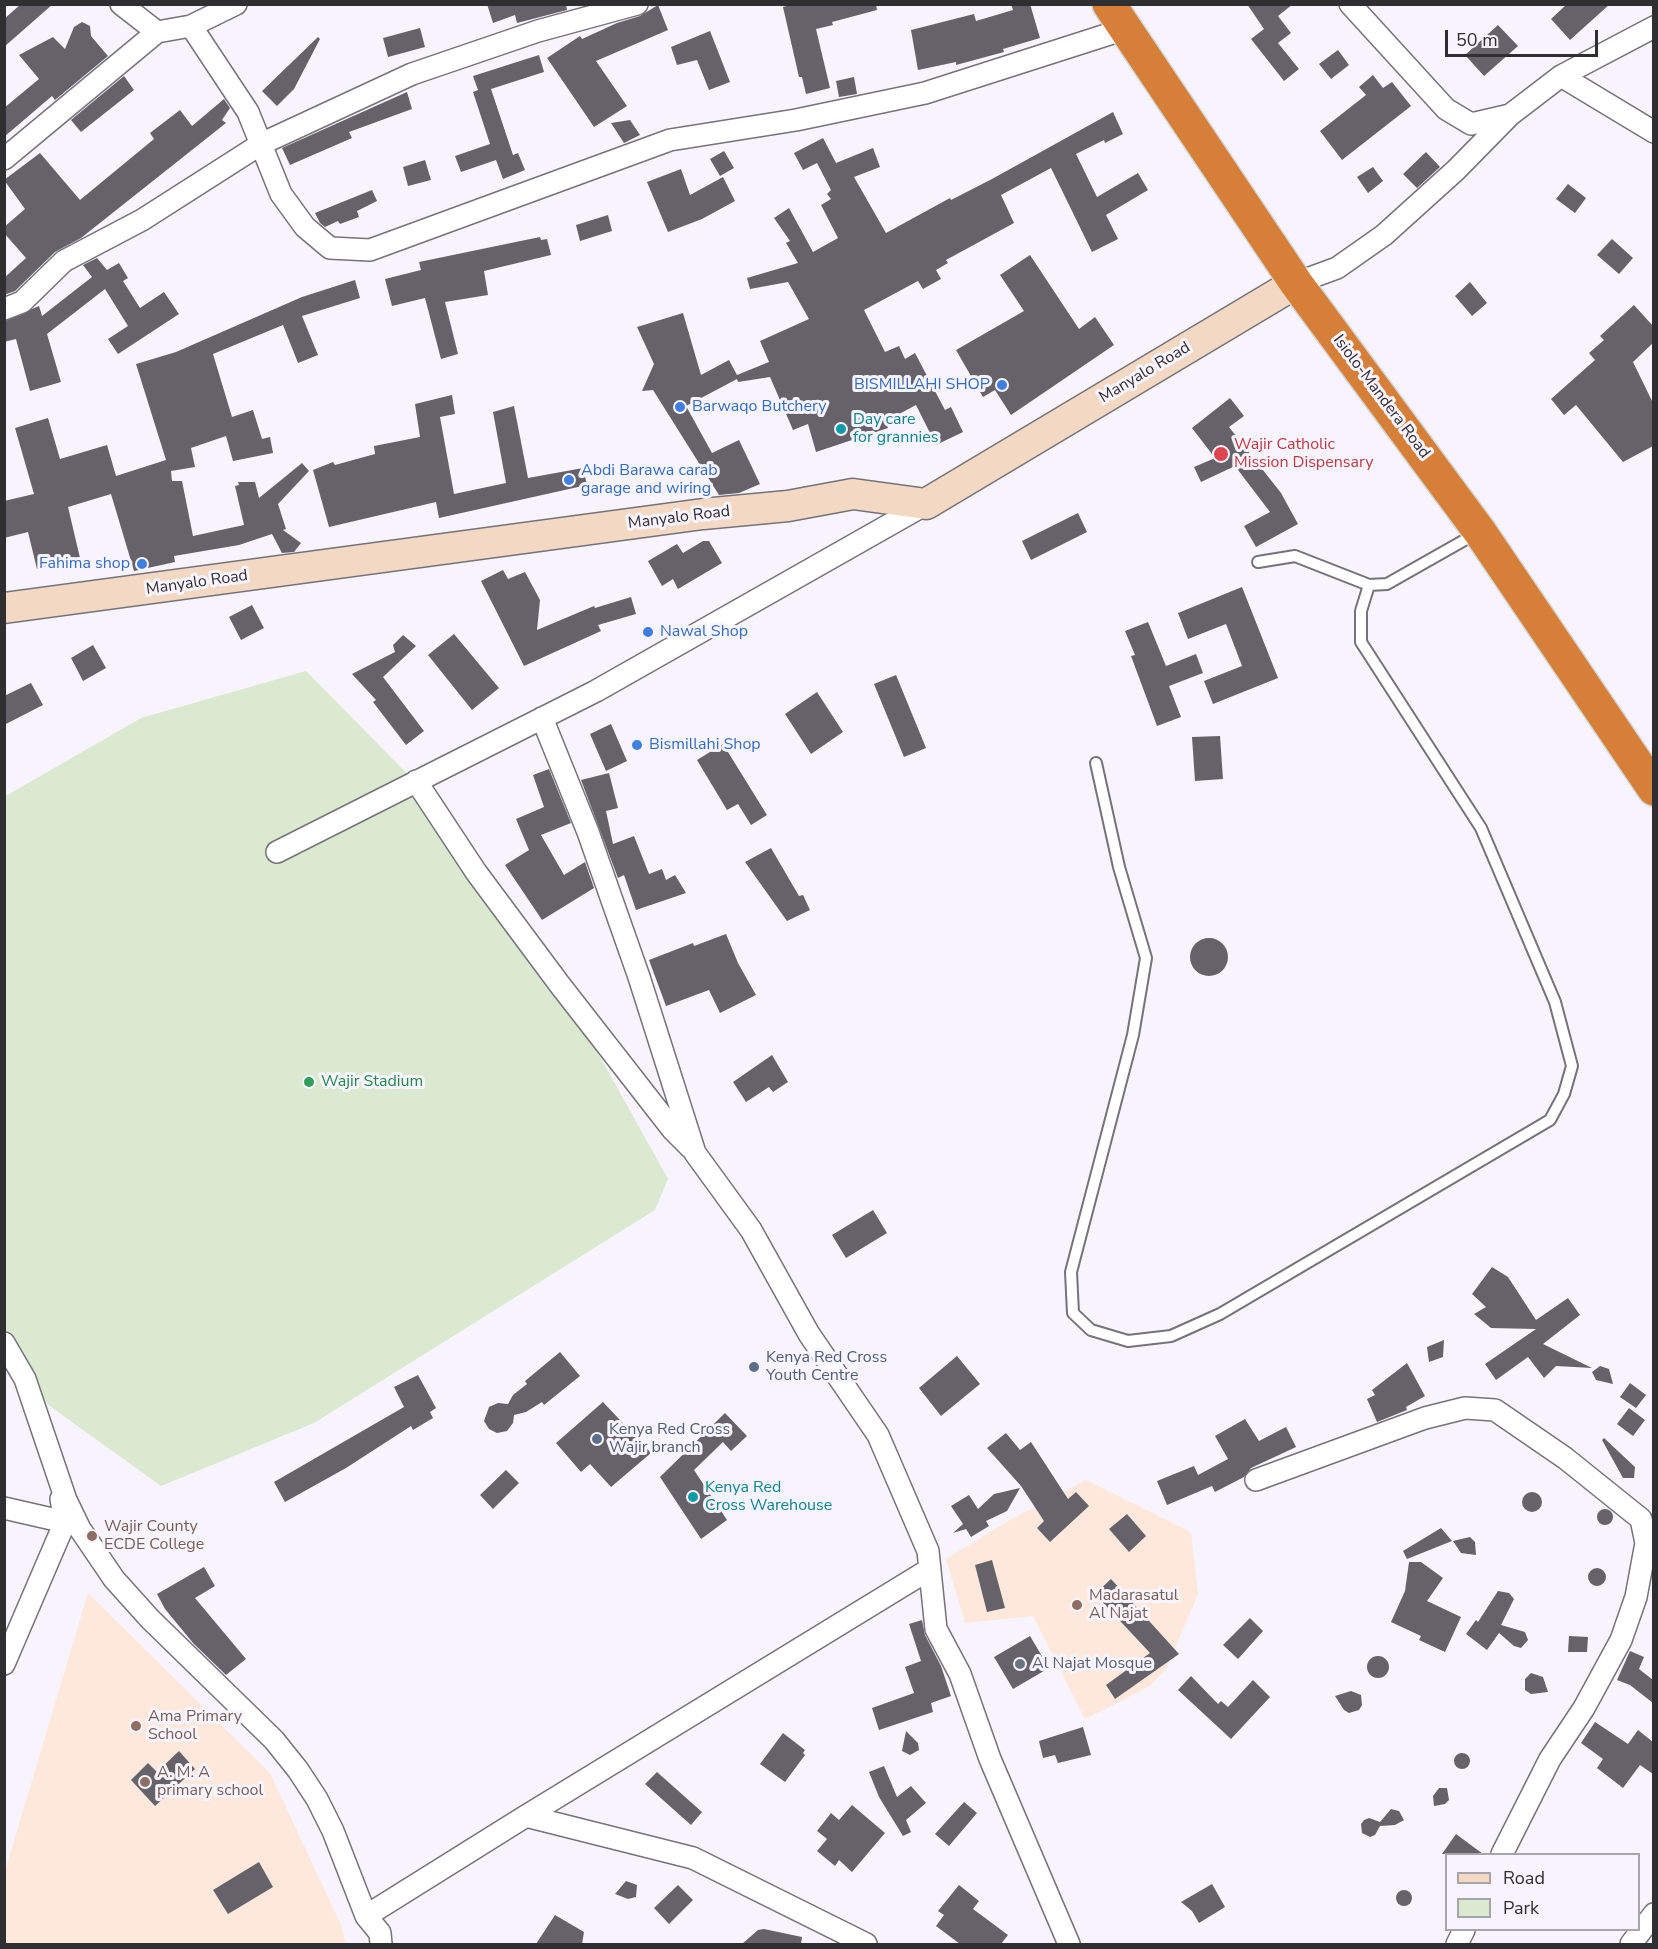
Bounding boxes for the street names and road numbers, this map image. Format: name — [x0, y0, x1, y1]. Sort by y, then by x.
street label: Isiolo-Mandera Road — [1328, 332, 1434, 462]
street label: Manyalo Road — [1096, 338, 1194, 408]
street label: Manyalo Road — [627, 502, 731, 534]
street label: Manyalo Road — [145, 566, 249, 600]

